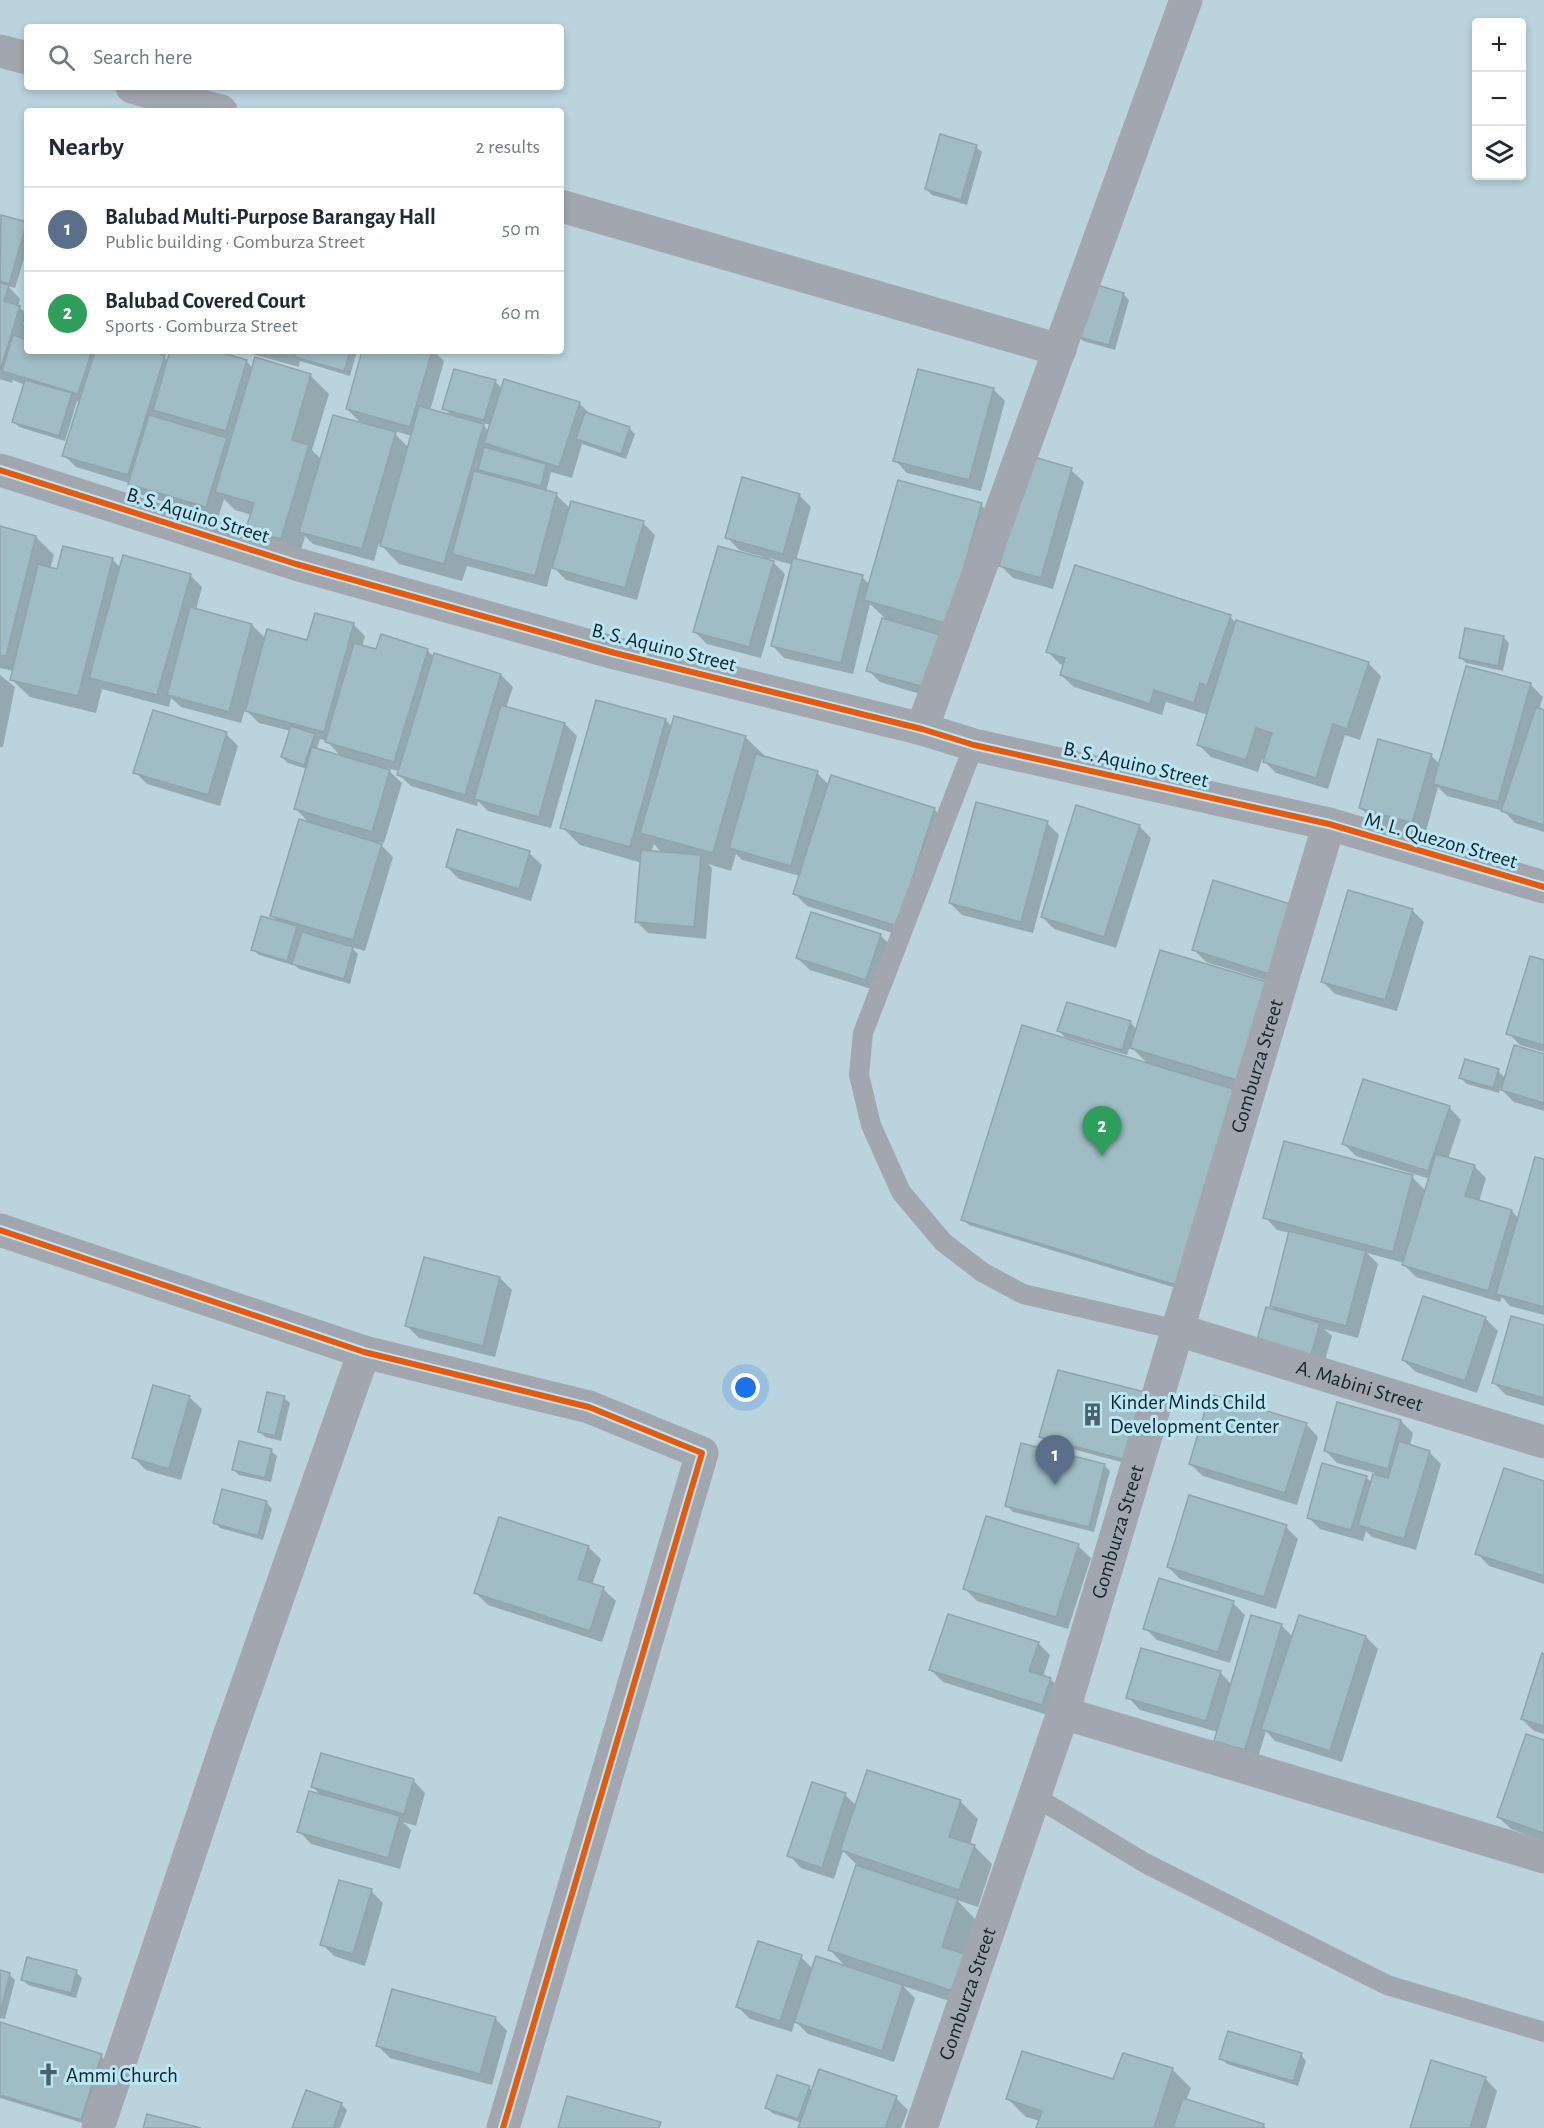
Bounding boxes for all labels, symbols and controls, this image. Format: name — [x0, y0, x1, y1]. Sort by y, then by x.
map controls — [1472, 18, 1526, 180]
button: + — [1472, 18, 1526, 72]
search box — [24, 24, 564, 90]
icon: search — [45, 41, 78, 74]
text: Search here — [93, 46, 192, 68]
button: − — [1472, 72, 1526, 126]
button: layers — [1472, 126, 1526, 180]
text: Nearby — [48, 134, 124, 160]
text: 2 results — [476, 137, 540, 157]
text: Balubad Multi-Purpose Barangay Hall — [105, 206, 436, 228]
text: 1 — [64, 219, 71, 239]
text: 50 m — [502, 219, 540, 239]
text: Public building · Gomburza Street — [105, 232, 365, 252]
text: Balubad Covered Court — [105, 290, 305, 312]
text: 2 — [63, 303, 72, 323]
text: 60 m — [501, 303, 540, 323]
text: Sports · Gomburza Street — [105, 316, 297, 336]
street label: B. S. Aquino Street — [124, 484, 272, 547]
street label: B. S. Aquino Street — [590, 619, 738, 676]
street label: B. S. Aquino Street — [1061, 738, 1211, 791]
street label: M. L. Quezon Street — [1362, 809, 1520, 872]
street label: Gomburza Street — [1227, 996, 1287, 1135]
pin: 2 — [1082, 1106, 1122, 1156]
street label: A. Mabini Street — [1294, 1357, 1426, 1415]
your location — [731, 1373, 760, 1402]
place label: Kinder Minds Child Development Center — [1110, 1392, 1279, 1437]
building icon: Kinder Minds Child Development Center — [1079, 1401, 1105, 1427]
pin: 1 — [1036, 1436, 1074, 1485]
street label: Gomburza Street — [1088, 1462, 1148, 1601]
street label: Gomburza Street — [935, 1925, 1000, 2063]
church icon: Ammi Church — [35, 2062, 61, 2088]
place label: Ammi Church — [66, 2065, 178, 2086]

